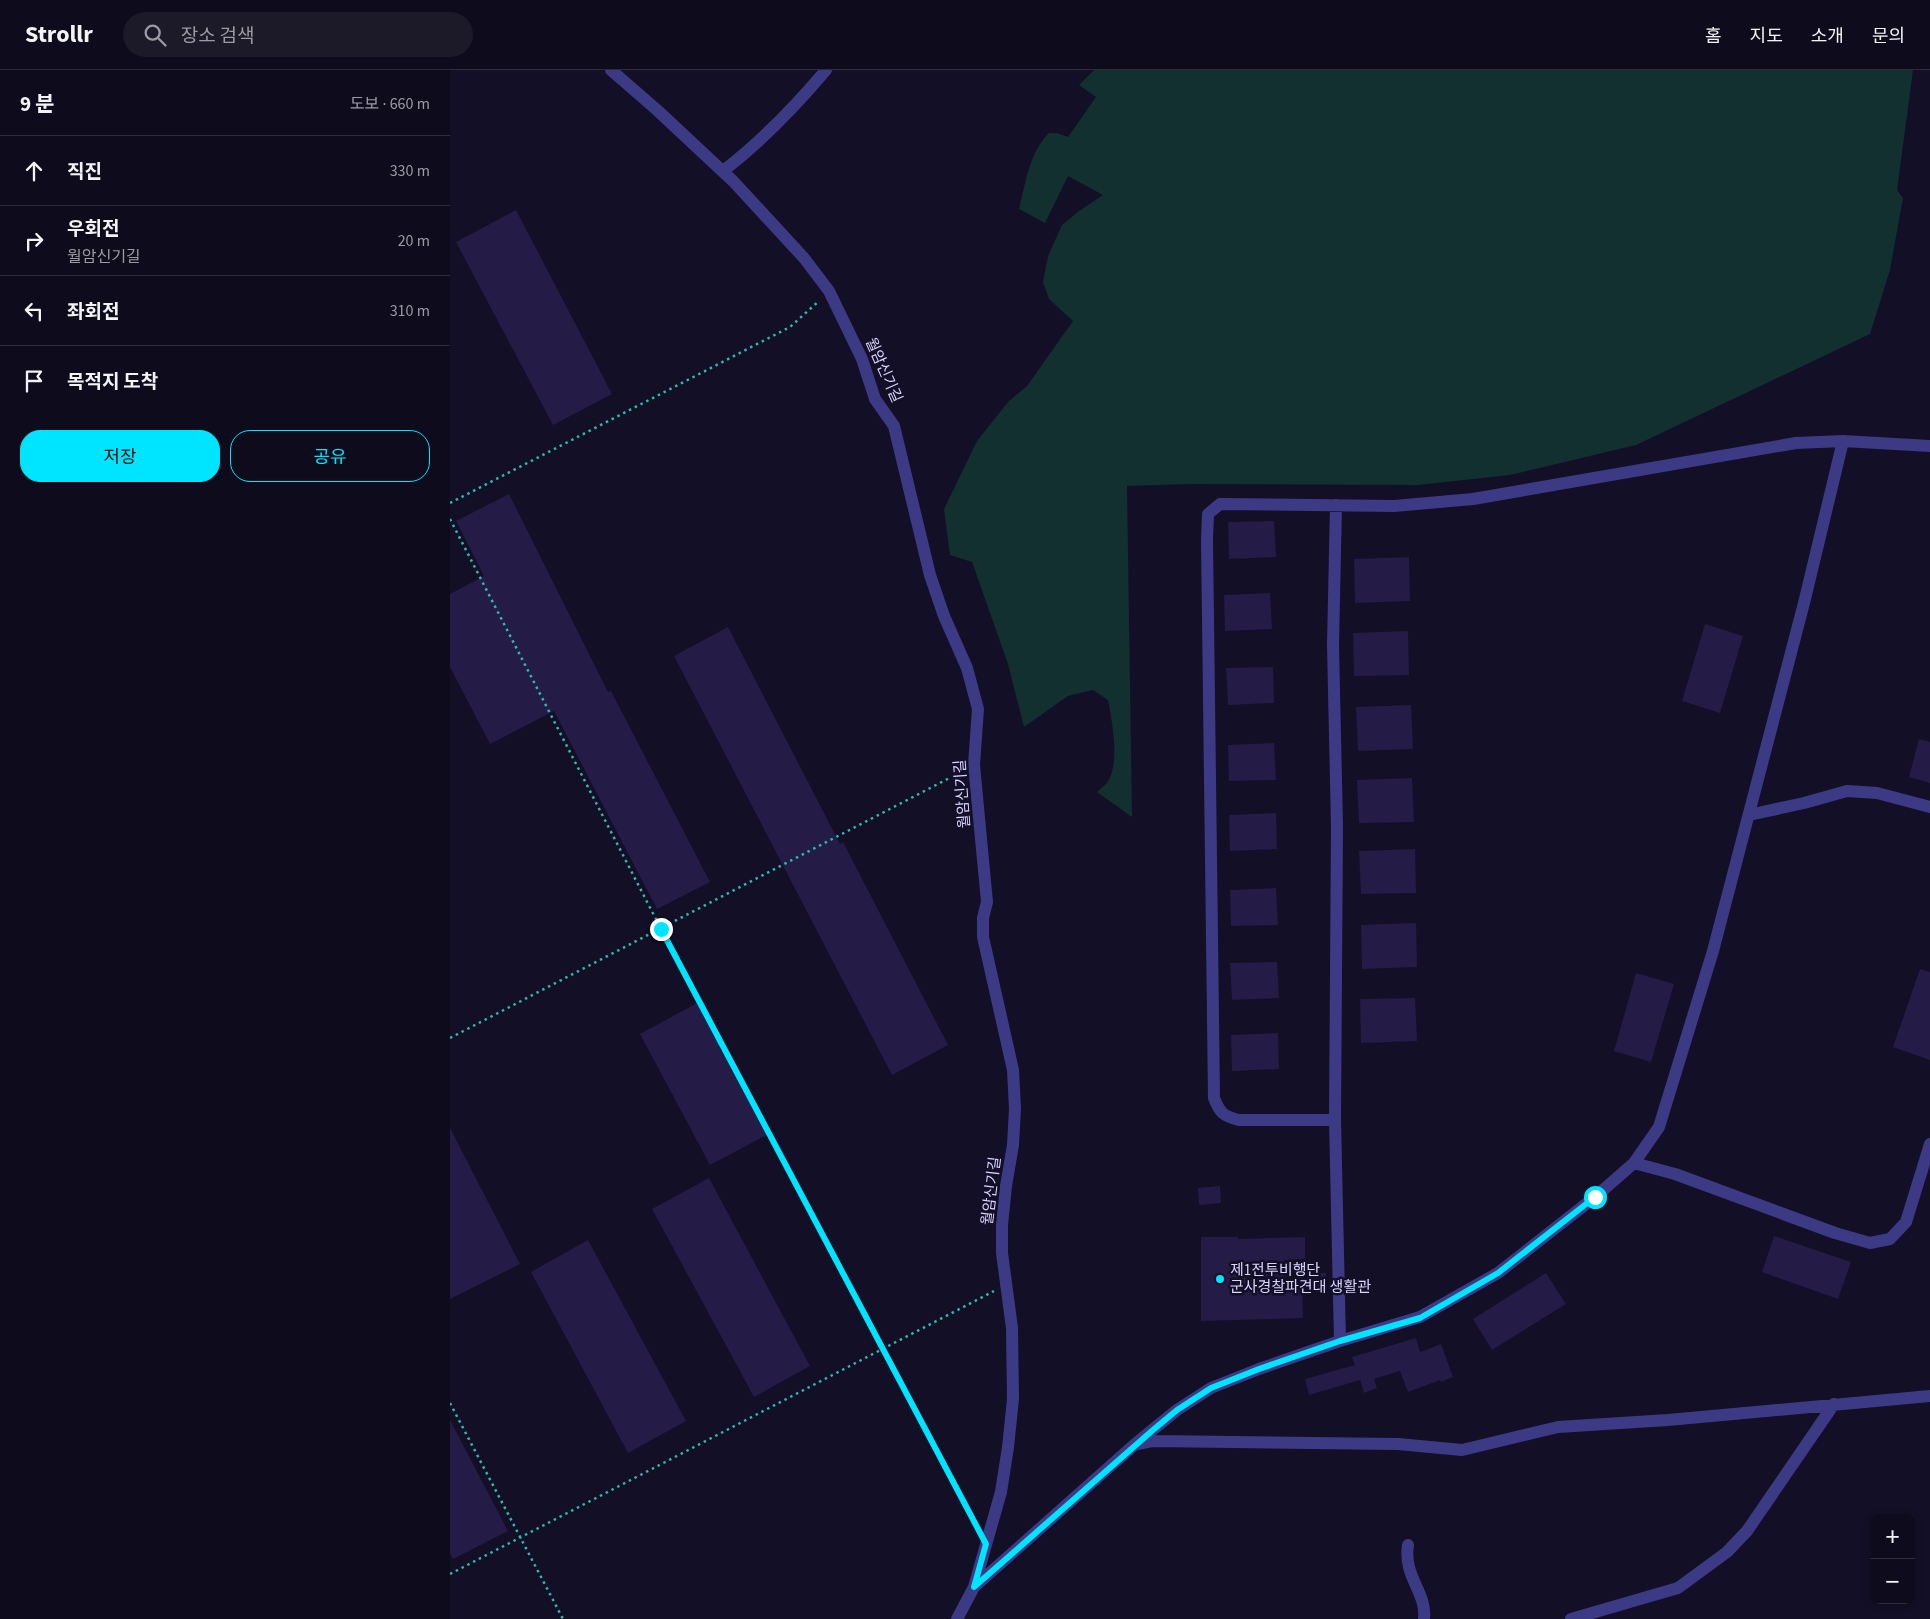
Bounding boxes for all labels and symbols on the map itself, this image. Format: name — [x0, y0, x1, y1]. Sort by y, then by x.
street label: 월암신기길 — [860, 334, 907, 406]
street label: 월암신기길 — [950, 759, 975, 829]
route end — [650, 918, 673, 941]
street label: 월암신기길 — [977, 1156, 1006, 1227]
route start — [1584, 1186, 1607, 1209]
place label: 제1전투비행단 군사경찰파견대 생활관 — [1230, 1260, 1371, 1298]
marker: 제1전투비행단 군사경찰파견대 생활관 — [1214, 1273, 1226, 1285]

